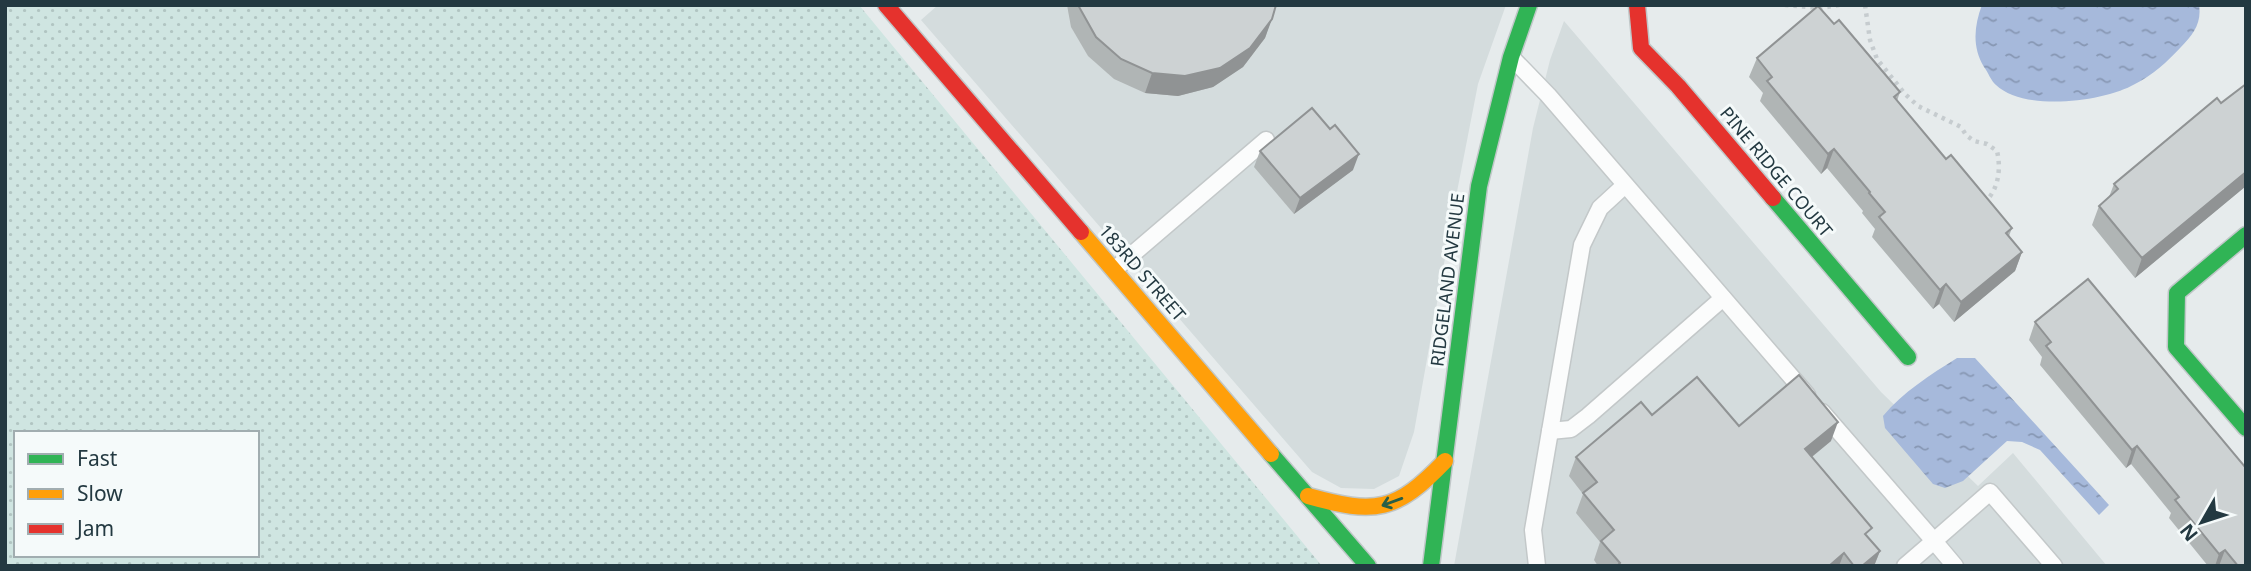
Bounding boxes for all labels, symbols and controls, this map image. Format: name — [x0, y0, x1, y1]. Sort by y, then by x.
street label: PINE RIDGE COURT — [1715, 101, 1838, 242]
street label: RIDGELAND AVENUE — [1424, 192, 1470, 368]
street label: 183RD STREET — [1094, 219, 1192, 326]
legend — [14, 431, 259, 557]
text: Fast — [77, 444, 118, 472]
text: Slow — [77, 479, 123, 507]
north arrow — [2167, 487, 2237, 557]
one-way arrow — [1381, 497, 1403, 509]
text: Jam — [75, 514, 114, 542]
text: N — [2174, 519, 2204, 547]

